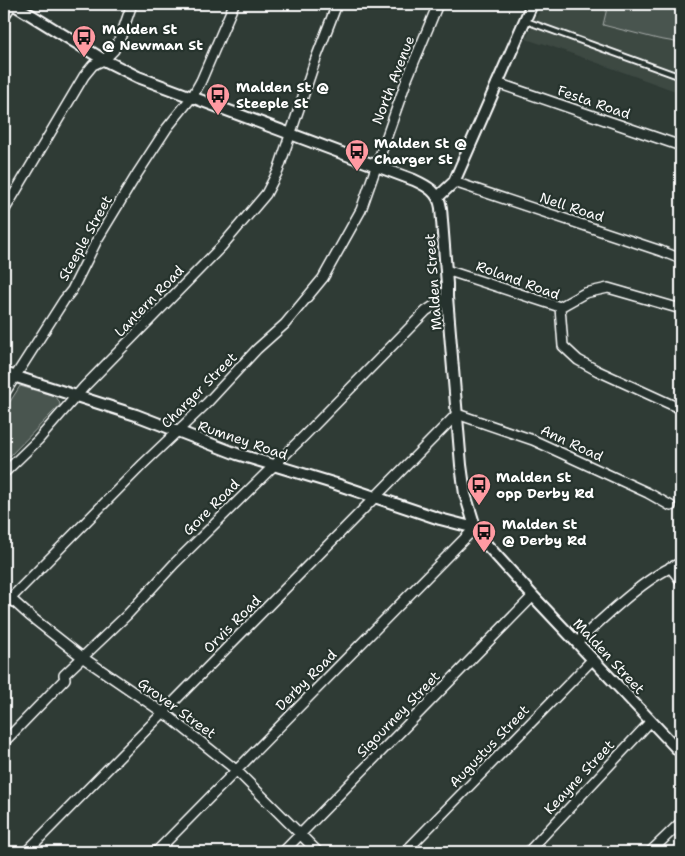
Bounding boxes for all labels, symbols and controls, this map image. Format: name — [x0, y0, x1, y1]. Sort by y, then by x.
place label: Malden St @ Newman St — [102, 20, 203, 54]
bus stop icon: Malden St @ Newman St — [71, 24, 97, 58]
street label: North Avenue — [368, 33, 418, 127]
place label: Malden St @ Steeple St — [236, 78, 329, 112]
street label: Festa Road — [555, 81, 633, 123]
bus stop icon: Malden St @ Steeple St — [205, 82, 231, 116]
place label: Malden St @ Charger St — [374, 134, 467, 168]
bus stop icon: Malden St @ Charger St — [344, 138, 370, 172]
street label: Nell Road — [538, 188, 607, 226]
street label: Steeple Street — [54, 192, 116, 284]
street label: Malden Street — [421, 233, 445, 331]
street label: Roland Road — [474, 257, 563, 304]
street label: Lantern Road — [110, 261, 188, 341]
street label: Charger Street — [157, 348, 241, 432]
street label: Rumney Road — [196, 416, 290, 464]
street label: Ann Road — [538, 421, 606, 465]
place label: Malden St opp Derby Rd — [496, 468, 595, 502]
bus stop icon: Malden St opp Derby Rd — [466, 472, 492, 506]
street label: Gore Road — [179, 475, 243, 539]
place label: Malden St @ Derby Rd — [502, 515, 587, 549]
bus stop icon: Malden St @ Derby Rd — [471, 519, 497, 553]
street label: Orvis Road — [199, 591, 265, 657]
street label: Malden Street — [569, 614, 649, 698]
street label: Derby Road — [272, 646, 340, 714]
street label: Sigourney Street — [352, 667, 444, 761]
street label: Grover Street — [134, 674, 220, 742]
street label: Augustus Street — [445, 701, 533, 791]
street label: Keayne Street — [540, 736, 618, 818]

